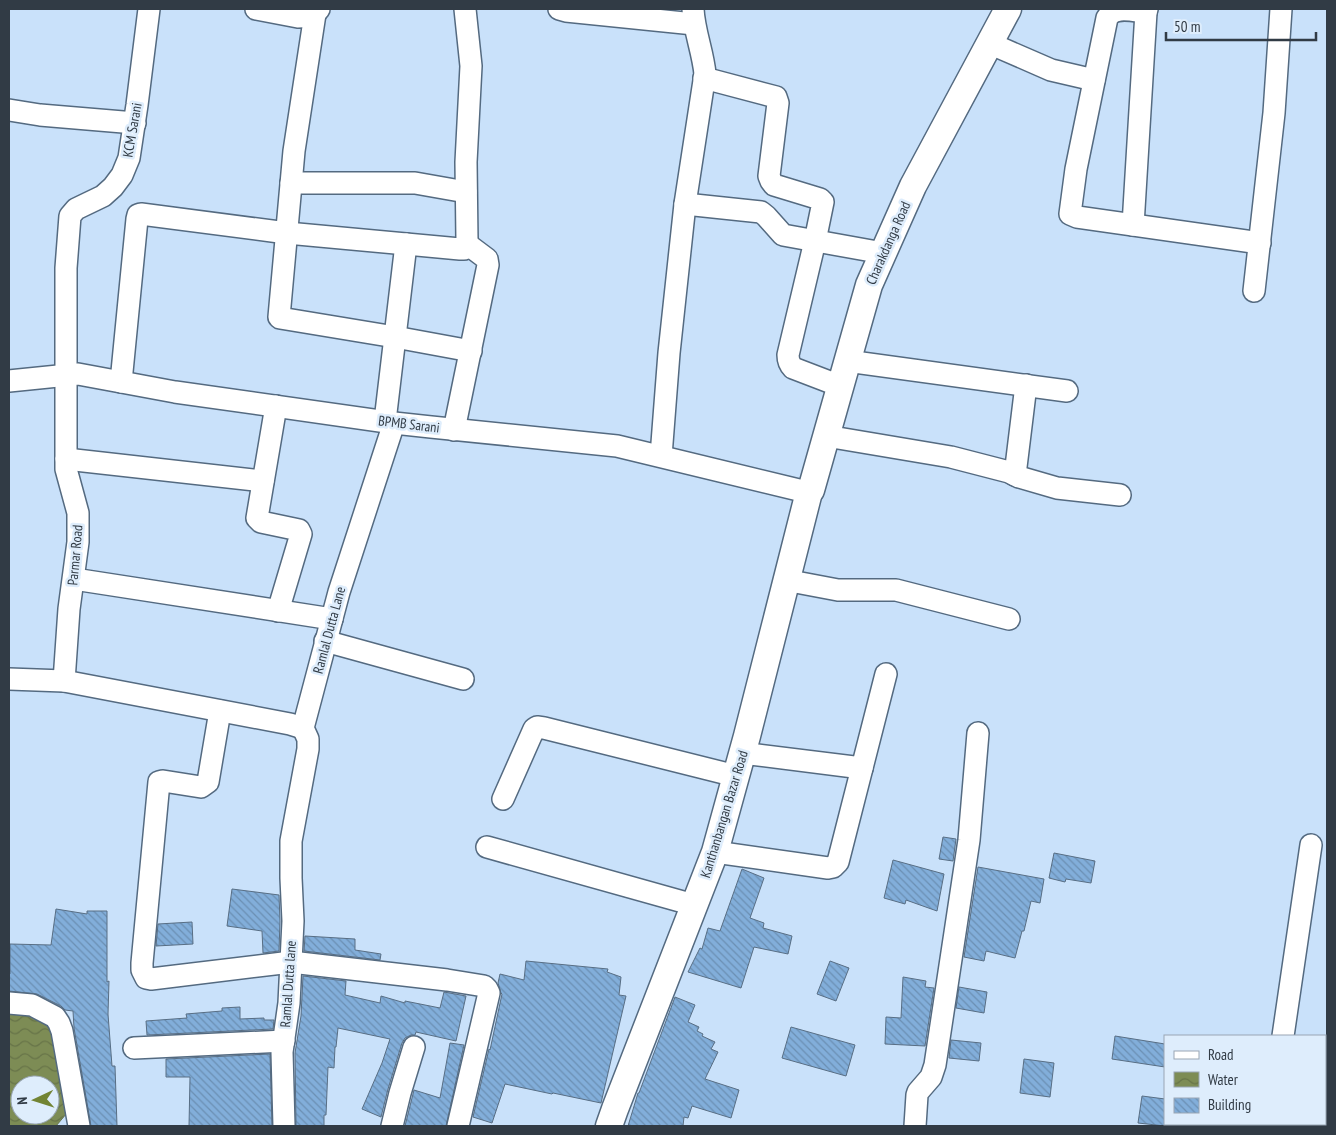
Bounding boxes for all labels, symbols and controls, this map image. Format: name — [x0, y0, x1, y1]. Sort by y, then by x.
scale bar — [1166, 10, 1316, 42]
text: 50 m — [1174, 17, 1200, 36]
street label: KCM Sarani — [118, 101, 146, 159]
street label: Charakdanga Road — [862, 199, 914, 287]
street label: BPMB Sarani — [377, 411, 441, 437]
street label: Parmar Road — [63, 524, 87, 586]
street label: Ramlal Dutta Lane — [309, 584, 349, 675]
street label: Kanthanbangan Bazar Road — [696, 748, 752, 880]
street label: Ramlal Dutta lane — [276, 940, 300, 1028]
legend — [1164, 1035, 1326, 1125]
text: Road — [1208, 1045, 1234, 1064]
text: Water — [1208, 1070, 1239, 1089]
north arrow — [10, 1075, 60, 1125]
text: Building — [1208, 1095, 1251, 1114]
text: N — [13, 1097, 31, 1105]

